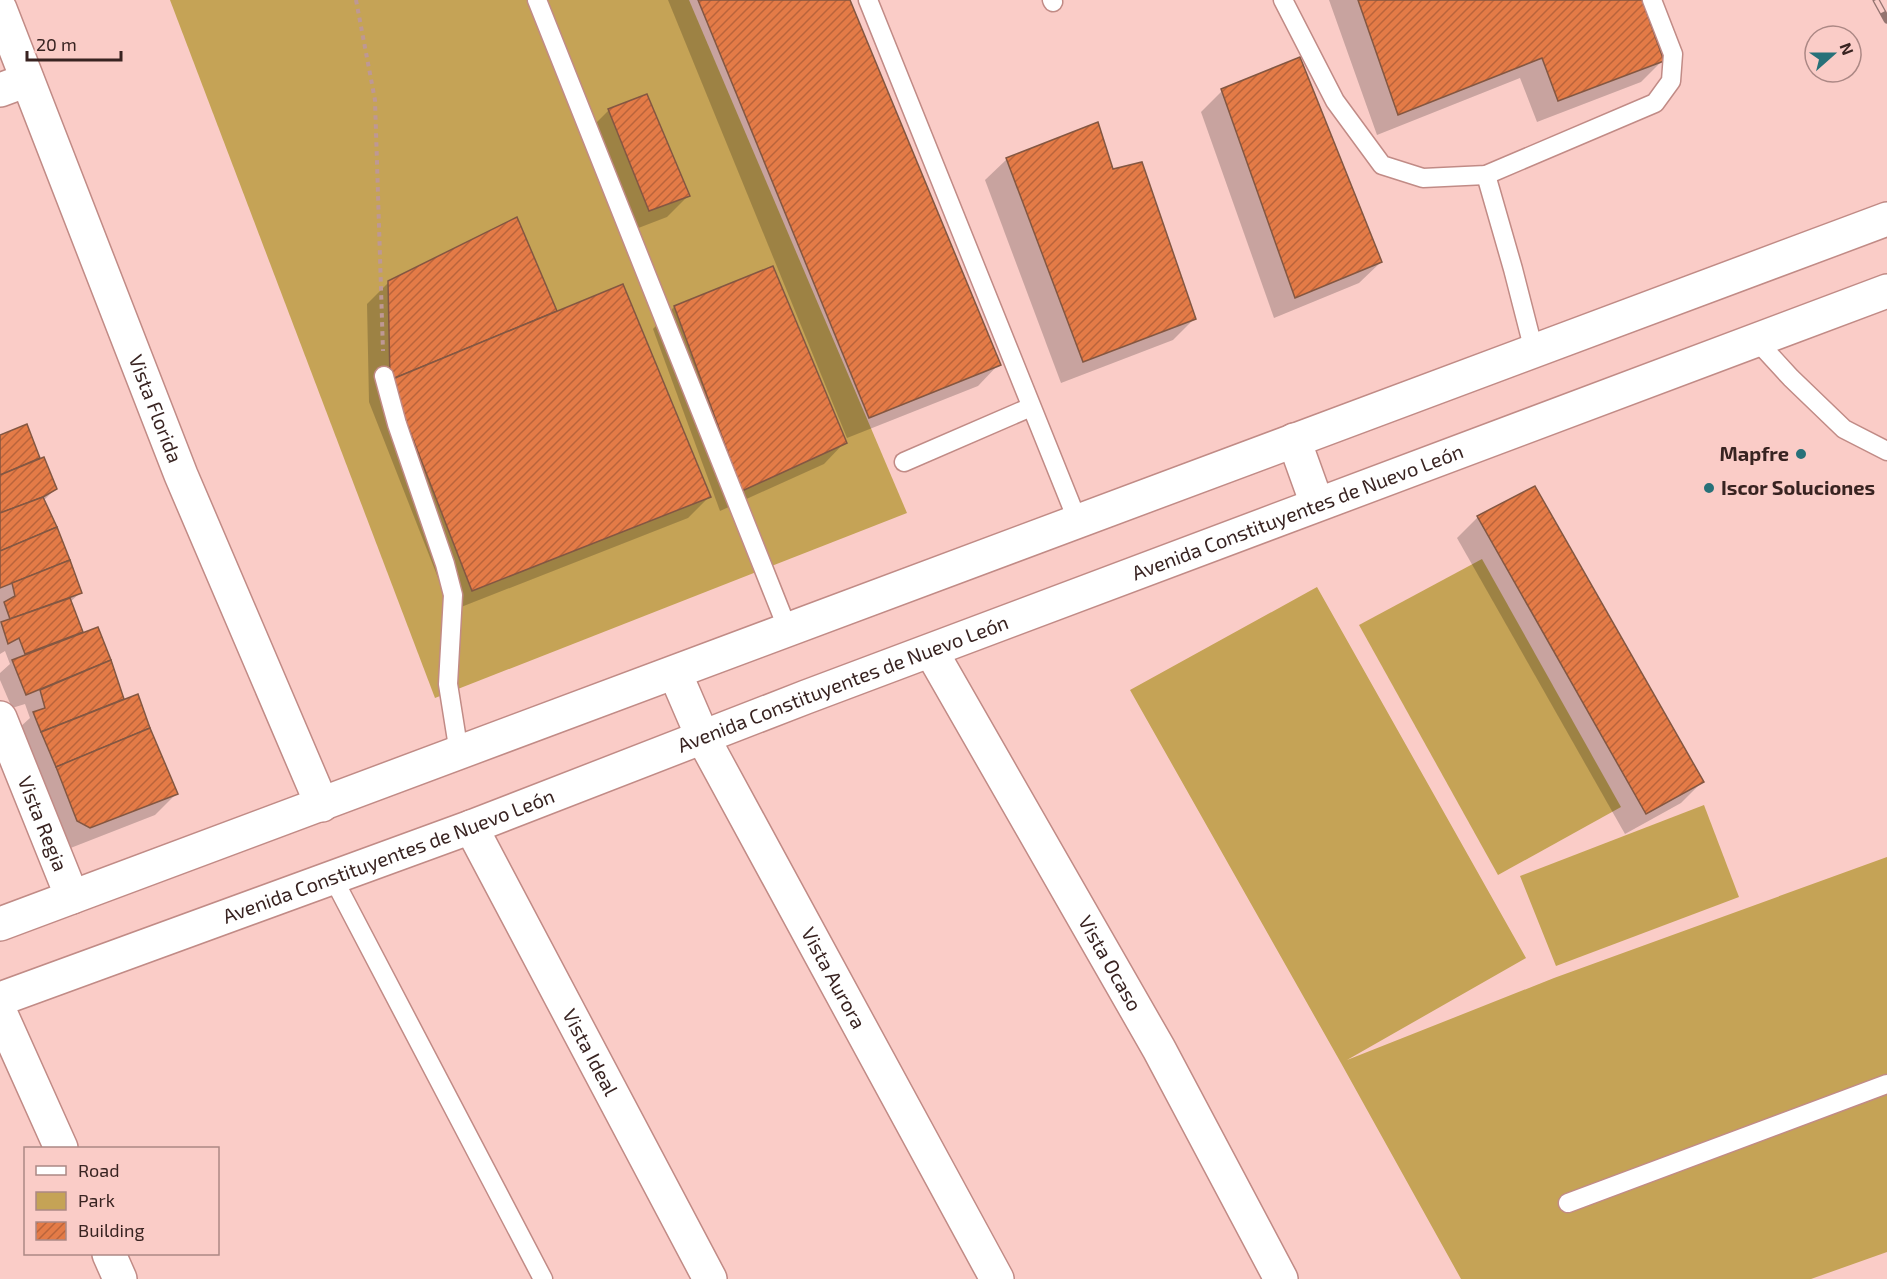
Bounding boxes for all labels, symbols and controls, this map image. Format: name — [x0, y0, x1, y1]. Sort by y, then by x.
scale bar — [27, 24, 122, 62]
north arrow — [1803, 24, 1863, 84]
text: 20 m — [36, 33, 77, 55]
text: N — [1837, 40, 1858, 57]
street label: Vista Florida — [124, 351, 188, 466]
street label: Avenida Constituyentes de Nuevo León — [1128, 438, 1466, 585]
place label: Mapfre — [1720, 441, 1789, 465]
marker: Mapfre — [1794, 447, 1808, 461]
place label: Iscor Soluciones — [1721, 475, 1875, 499]
marker: Iscor Soluciones — [1702, 481, 1716, 495]
street label: Avenida Constituyentes de Nuevo León — [674, 609, 1011, 757]
street label: Vista Regia — [14, 772, 73, 875]
street label: Avenida Constituyentes de Nuevo León — [219, 783, 558, 928]
street label: Vista Ocaso — [1074, 911, 1148, 1015]
street label: Vista Aurora — [797, 923, 872, 1032]
street label: Vista Ideal — [558, 1004, 624, 1100]
legend — [24, 1147, 219, 1255]
text: Road — [78, 1159, 119, 1181]
text: Park — [78, 1189, 115, 1211]
text: Building — [78, 1219, 145, 1241]

